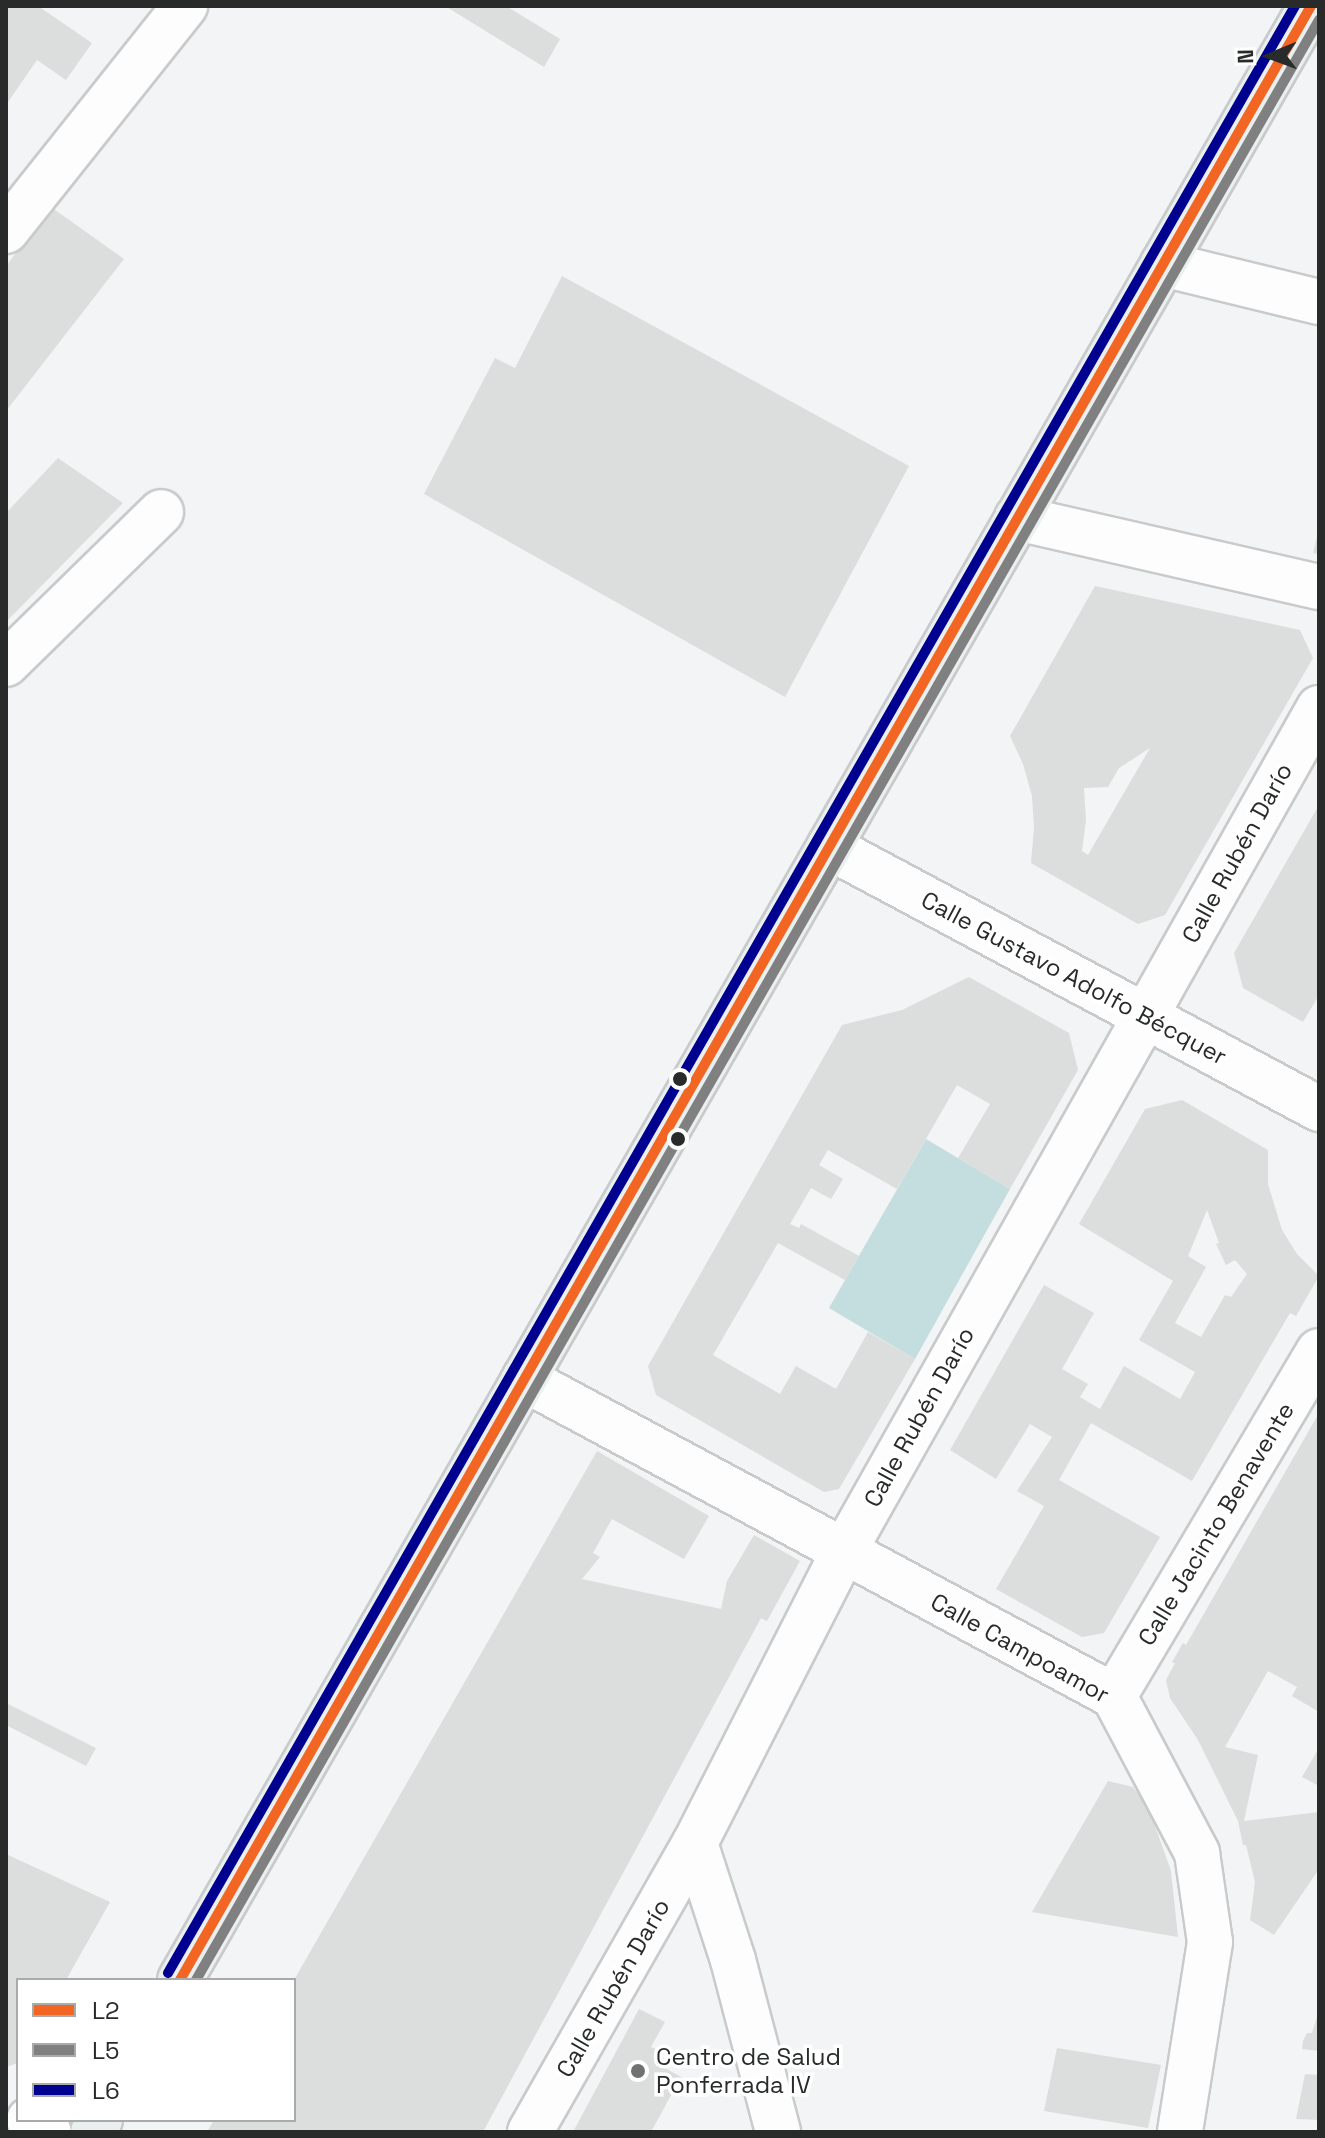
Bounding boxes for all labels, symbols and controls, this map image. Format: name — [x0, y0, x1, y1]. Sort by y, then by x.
north arrow — [1229, 16, 1309, 96]
text: N — [1231, 49, 1259, 64]
street label: Calle Rubén Darío — [1176, 758, 1298, 948]
street label: Calle Gustavo Adolfo Bécquer — [916, 885, 1232, 1071]
unlabelled marker — [672, 1071, 688, 1087]
unlabelled marker — [670, 1131, 686, 1147]
street label: Calle Rubén Darío — [858, 1322, 980, 1512]
street label: Calle Jacinto Benavente — [1132, 1397, 1300, 1651]
street label: Calle Campoamor — [926, 1587, 1114, 1709]
street label: Calle Rubén Darío — [550, 1894, 676, 2082]
legend — [16, 1978, 296, 2122]
text: L2 — [92, 1995, 120, 2026]
text: L5 — [92, 2035, 119, 2066]
place label: Centro de Salud Ponferrada IV — [656, 2043, 841, 2099]
marker: Centro de Salud Ponferrada IV — [627, 2060, 649, 2082]
text: L6 — [92, 2075, 120, 2106]

